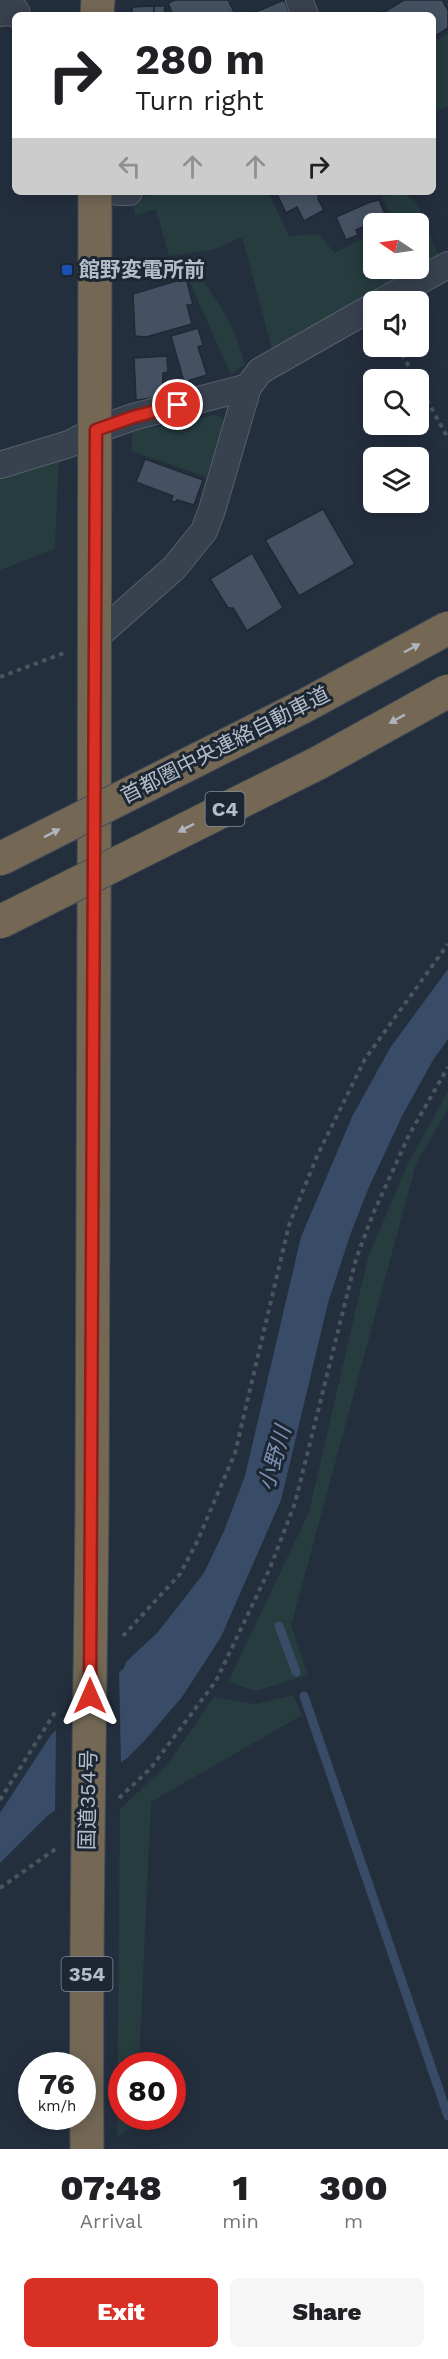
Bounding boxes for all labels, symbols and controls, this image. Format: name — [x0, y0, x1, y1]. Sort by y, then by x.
text: 280 m — [135, 35, 265, 84]
icon: right — [36, 36, 114, 114]
text: Turn right — [135, 85, 264, 117]
icon: left — [113, 150, 146, 183]
icon: ahead — [176, 150, 209, 183]
icon: ahead — [239, 150, 272, 183]
icon: right — [302, 150, 335, 183]
north arrow — [363, 213, 429, 279]
map controls — [363, 213, 429, 513]
place label: 館野変電所前 — [79, 257, 205, 282]
marker: 館野変電所前 — [60, 263, 74, 277]
button: sound — [363, 291, 429, 357]
button: search — [363, 369, 429, 435]
pin — [152, 379, 203, 430]
icon: arrive — [161, 388, 194, 421]
button: layers — [363, 447, 429, 513]
one-way arrow — [404, 643, 421, 653]
street label: 首都圏中央連絡自動車道 — [116, 681, 333, 808]
one-way arrow — [388, 714, 405, 724]
road number: C4 — [206, 792, 244, 826]
one-way arrow — [178, 824, 195, 833]
one-way arrow — [44, 828, 61, 837]
water label: 小野川 — [253, 1421, 296, 1493]
position arrow — [58, 1664, 122, 1728]
street label: 国道354号 — [74, 1750, 101, 1850]
road number: 354 — [62, 1957, 112, 1991]
speed limit sign: 80 — [108, 2052, 186, 2130]
text: 76 — [39, 2066, 75, 2101]
text: km/h — [38, 2097, 76, 2115]
text: 07:48 — [60, 2167, 162, 2209]
text: 1 — [232, 2167, 249, 2209]
text: 300 — [319, 2167, 388, 2209]
text: Arrival — [80, 2209, 142, 2233]
text: min — [222, 2209, 259, 2233]
text: m — [344, 2209, 363, 2233]
button: Exit — [24, 2278, 218, 2347]
button: Share — [230, 2278, 424, 2347]

